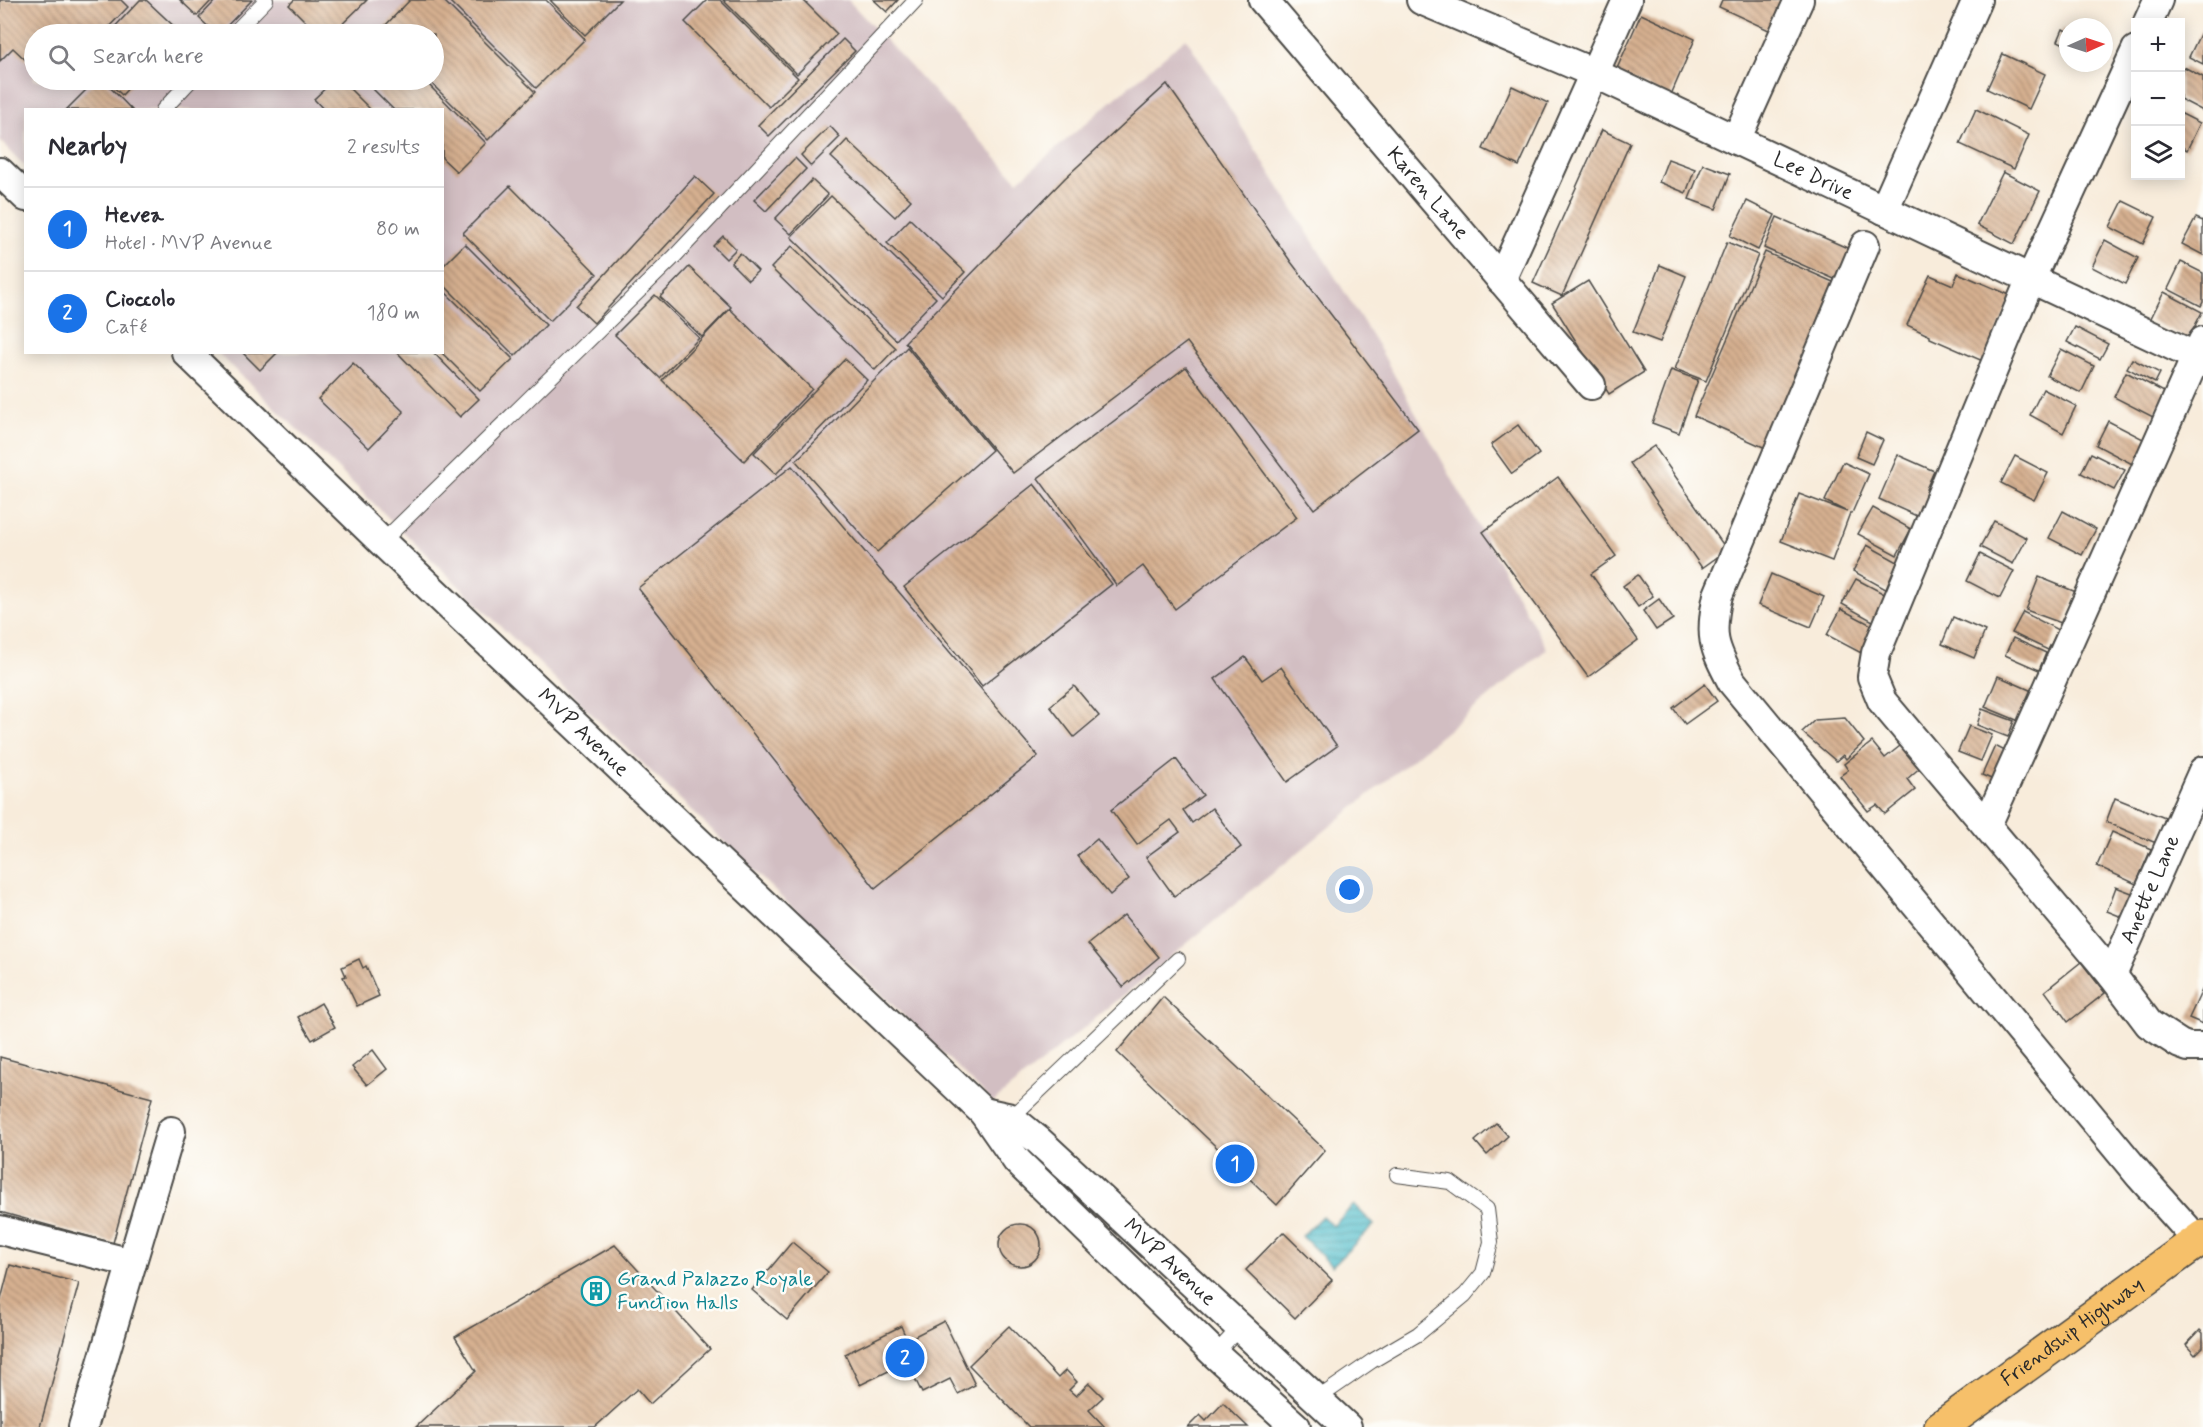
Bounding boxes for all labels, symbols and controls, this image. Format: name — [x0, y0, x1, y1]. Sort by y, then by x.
north arrow — [2059, 18, 2113, 72]
map controls — [2131, 18, 2185, 180]
button: + — [2131, 18, 2185, 72]
search box — [24, 24, 444, 90]
icon: search — [45, 41, 78, 74]
text: Search here — [93, 43, 204, 71]
button: − — [2131, 72, 2185, 126]
button: layers — [2131, 126, 2185, 180]
text: Nearby — [48, 130, 127, 164]
text: 2 results — [347, 134, 420, 161]
street label: Karen Lane — [1380, 141, 1475, 246]
street label: Lee Drive — [1768, 145, 1858, 207]
text: Hevea — [105, 202, 164, 230]
text: 1 — [63, 216, 72, 243]
text: 80 m — [376, 216, 420, 243]
text: Hotel · MVP Avenue — [105, 230, 273, 257]
text: Cioccolo — [105, 286, 175, 314]
text: 2 — [63, 300, 72, 327]
text: 180 m — [367, 300, 420, 327]
text: Café — [105, 314, 147, 341]
street label: MVP Avenue — [531, 682, 635, 783]
street label: Anette Lane — [2114, 830, 2187, 948]
your location — [1335, 875, 1364, 904]
pin: 1 — [1216, 1142, 1254, 1186]
street label: MVP Avenue — [1117, 1212, 1222, 1312]
place label: Grand Palazzo Royale Function Halls — [617, 1265, 813, 1317]
street label: Friendship Highway — [1995, 1271, 2149, 1393]
building icon: Grand Palazzo Royale Function Halls — [580, 1275, 612, 1307]
pin: 2 — [886, 1336, 924, 1380]

